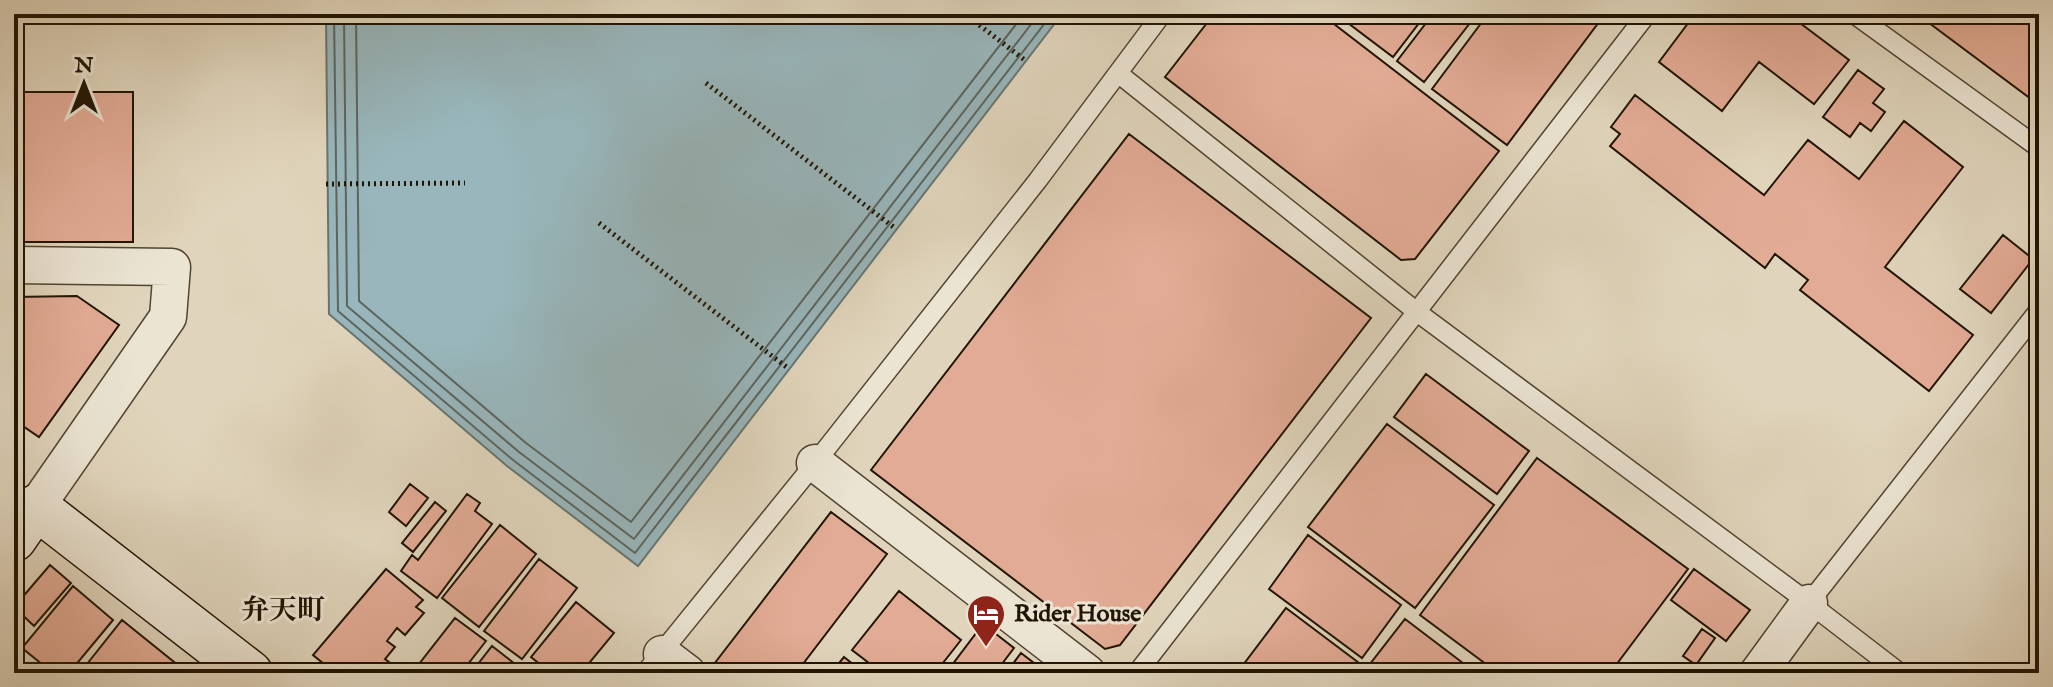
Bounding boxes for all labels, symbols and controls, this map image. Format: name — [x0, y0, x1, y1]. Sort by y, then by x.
north arrow — [44, 44, 124, 124]
text: N — [73, 52, 94, 80]
hotel icon: Rider House — [965, 593, 1007, 648]
district label: 弁天町 — [241, 594, 325, 629]
place label: Rider House — [1014, 599, 1141, 630]

